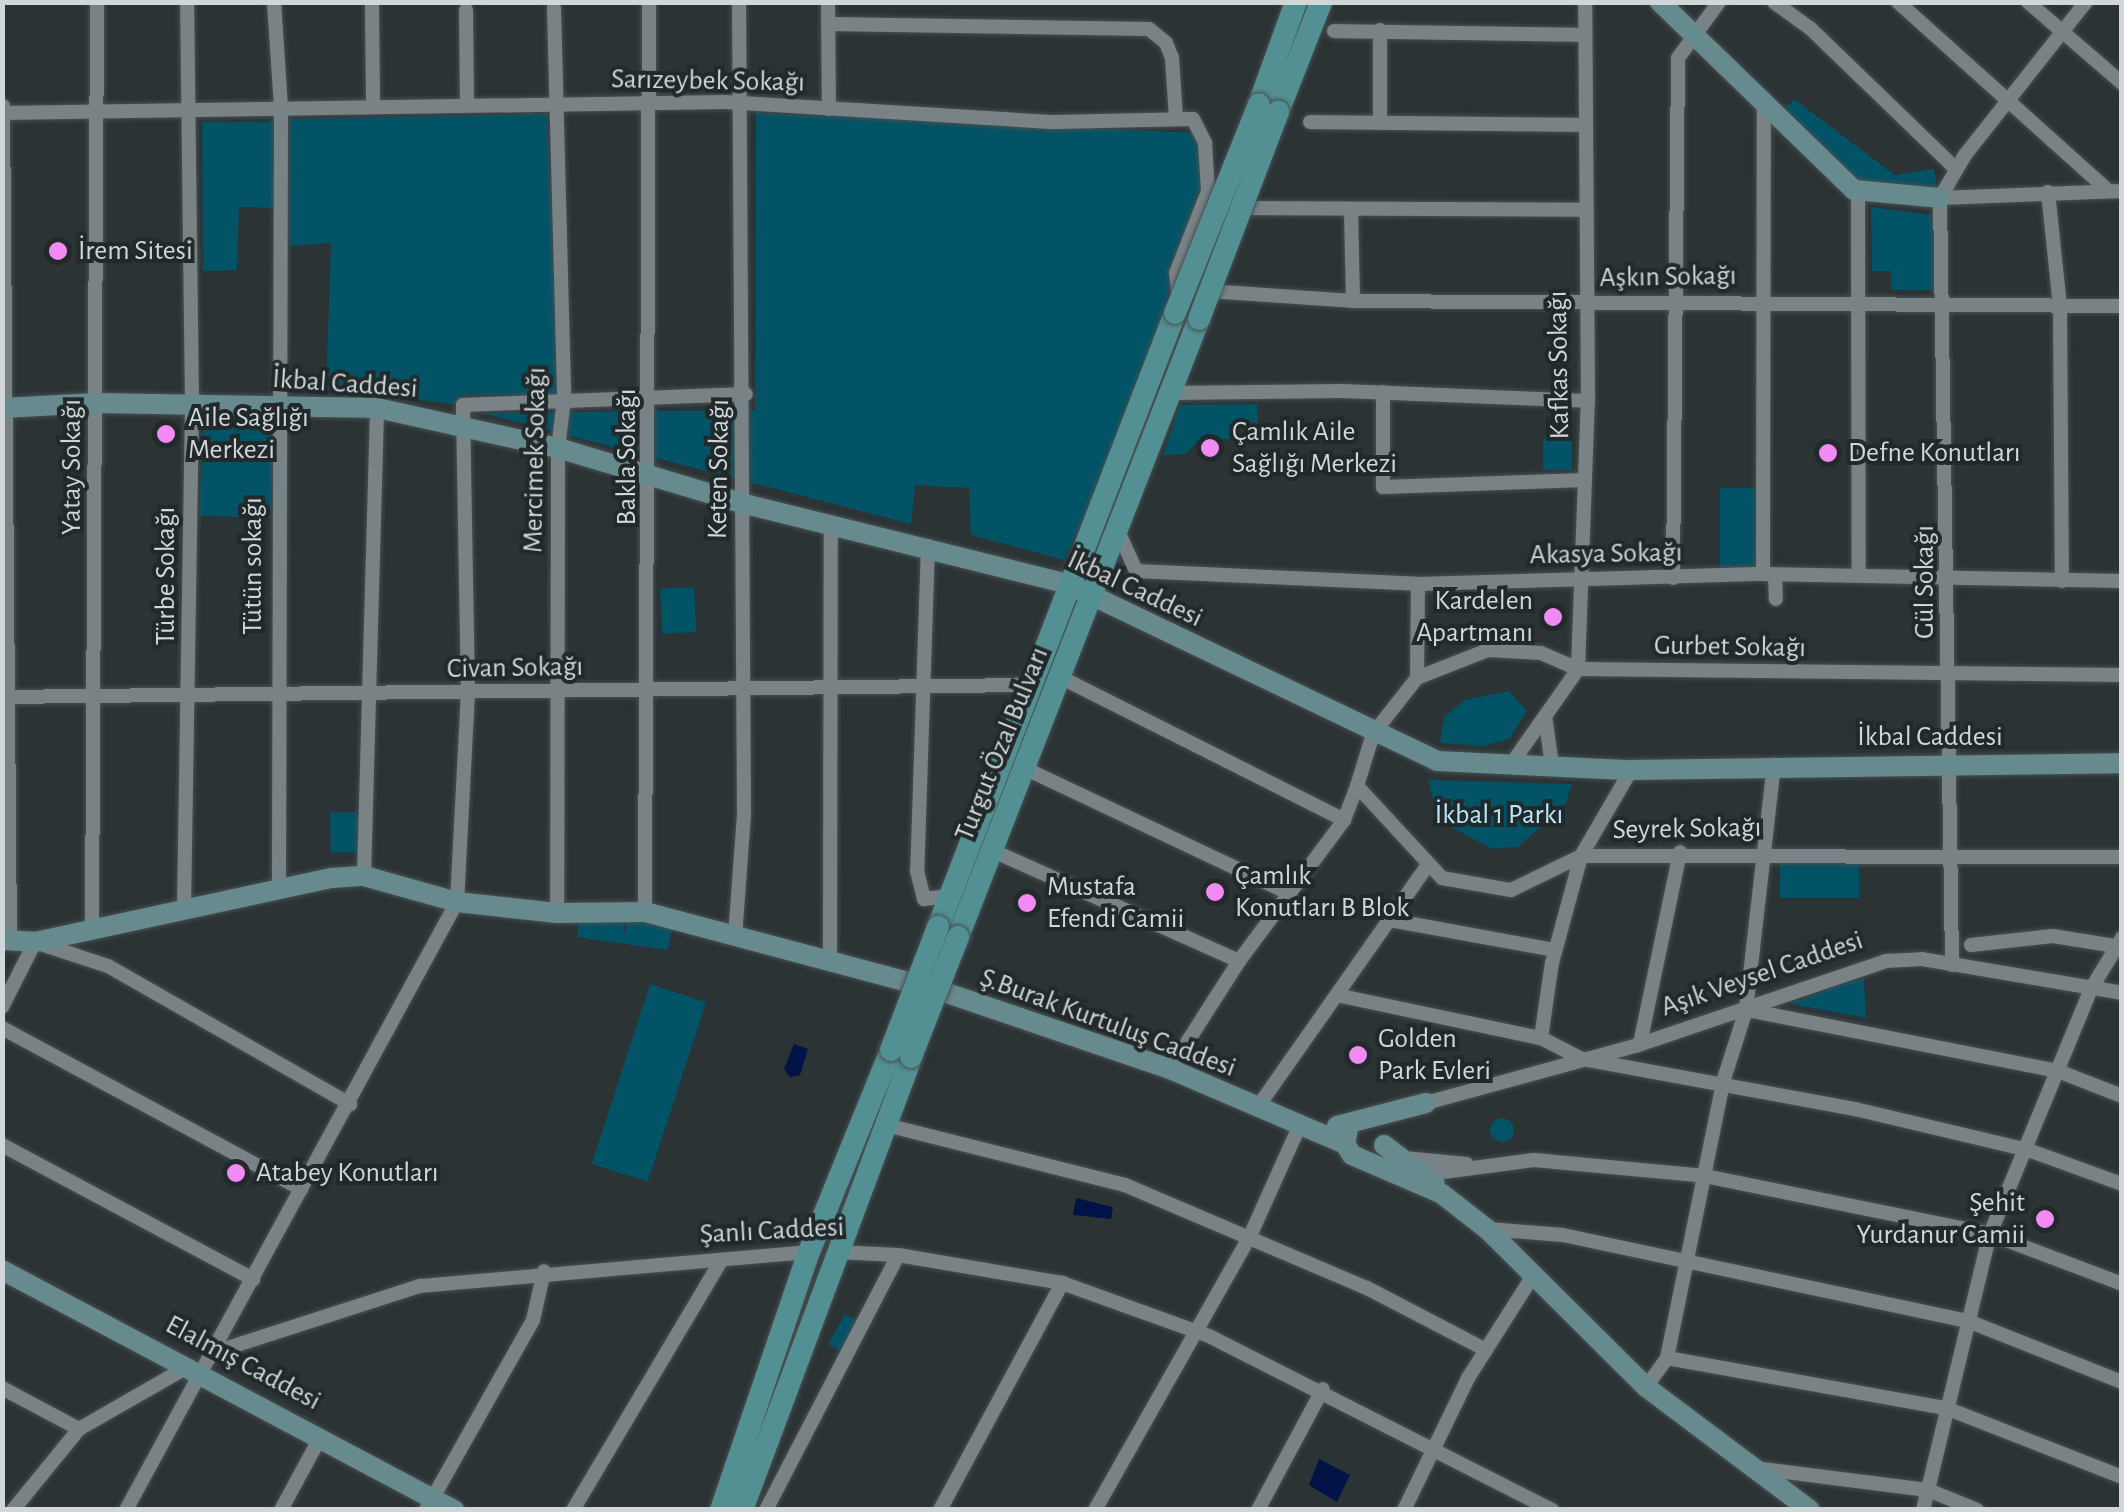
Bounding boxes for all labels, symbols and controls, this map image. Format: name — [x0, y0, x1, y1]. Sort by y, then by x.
street label: Sarızeybek Sokağı — [611, 63, 805, 99]
place label: İrem Sitesi — [78, 234, 193, 268]
marker: İrem Sitesi — [47, 240, 69, 262]
street label: Aşkın Sokağı — [1599, 259, 1737, 295]
street label: Kafkas Sokağı — [1541, 290, 1577, 440]
street label: İkbal Caddesi — [271, 362, 419, 406]
street label: Mercimek Sokağı — [517, 367, 553, 553]
street label: Bakla Sokağı — [610, 388, 644, 526]
street label: Yatay Sokağı — [55, 399, 89, 535]
street label: Keten Sokağı — [701, 399, 737, 539]
place label: Aile Sağlığı Merkezi — [188, 401, 309, 467]
place label: Çamlık Aile Sağlığı Merkezi — [1232, 415, 1397, 481]
marker: Aile Sağlığı Merkezi — [153, 421, 179, 447]
marker: Çamlık Aile Sağlığı Merkezi — [1197, 435, 1223, 461]
place label: Defne Konutları — [1848, 436, 2021, 470]
marker: Defne Konutları — [1817, 442, 1839, 464]
street label: Tütün sokağı — [236, 497, 270, 635]
street label: Türbe Sokağı — [149, 507, 183, 645]
street label: Gül Sokağı — [1908, 525, 1942, 639]
street label: Akasya Sokağı — [1529, 536, 1683, 572]
street label: İkbal Caddesi — [1062, 543, 1208, 635]
place label: Kardelen Apartmanı — [1416, 584, 1533, 650]
marker: Kardelen Apartmanı — [1542, 606, 1564, 628]
street label: Gurbet Sokağı — [1654, 629, 1806, 665]
street label: Turgut Özal Bulvarı — [948, 642, 1056, 846]
street label: Civan Sokağı — [447, 650, 583, 686]
street label: İkbal Caddesi — [1857, 720, 2003, 754]
park label: İkbal 1 Parkı — [1435, 798, 1563, 832]
street label: Seyrek Sokağı — [1612, 811, 1762, 847]
place label: Çamlık Konutları B Blok — [1235, 859, 1409, 925]
place label: Mustafa Efendi Camii — [1047, 870, 1184, 936]
marker: Çamlık Konutları B Blok — [1204, 881, 1226, 903]
marker: Mustafa Efendi Camii — [1016, 892, 1038, 914]
street label: Aşık Veysel Caddesi — [1657, 924, 1867, 1024]
street label: Ş.Burak Kurtuluş Caddesi — [975, 961, 1241, 1085]
place label: Golden Park Evleri — [1378, 1022, 1491, 1088]
marker: Golden Park Evleri — [1347, 1044, 1369, 1066]
place label: Atabey Konutları — [256, 1156, 439, 1190]
marker: Atabey Konutları — [225, 1162, 247, 1184]
place label: Şehit Yurdanur Camii — [1857, 1186, 2025, 1252]
marker: Şehit Yurdanur Camii — [2034, 1208, 2056, 1230]
street label: Şanlı Caddesi — [699, 1210, 845, 1252]
street label: Elalmış Caddesi — [160, 1308, 326, 1418]

